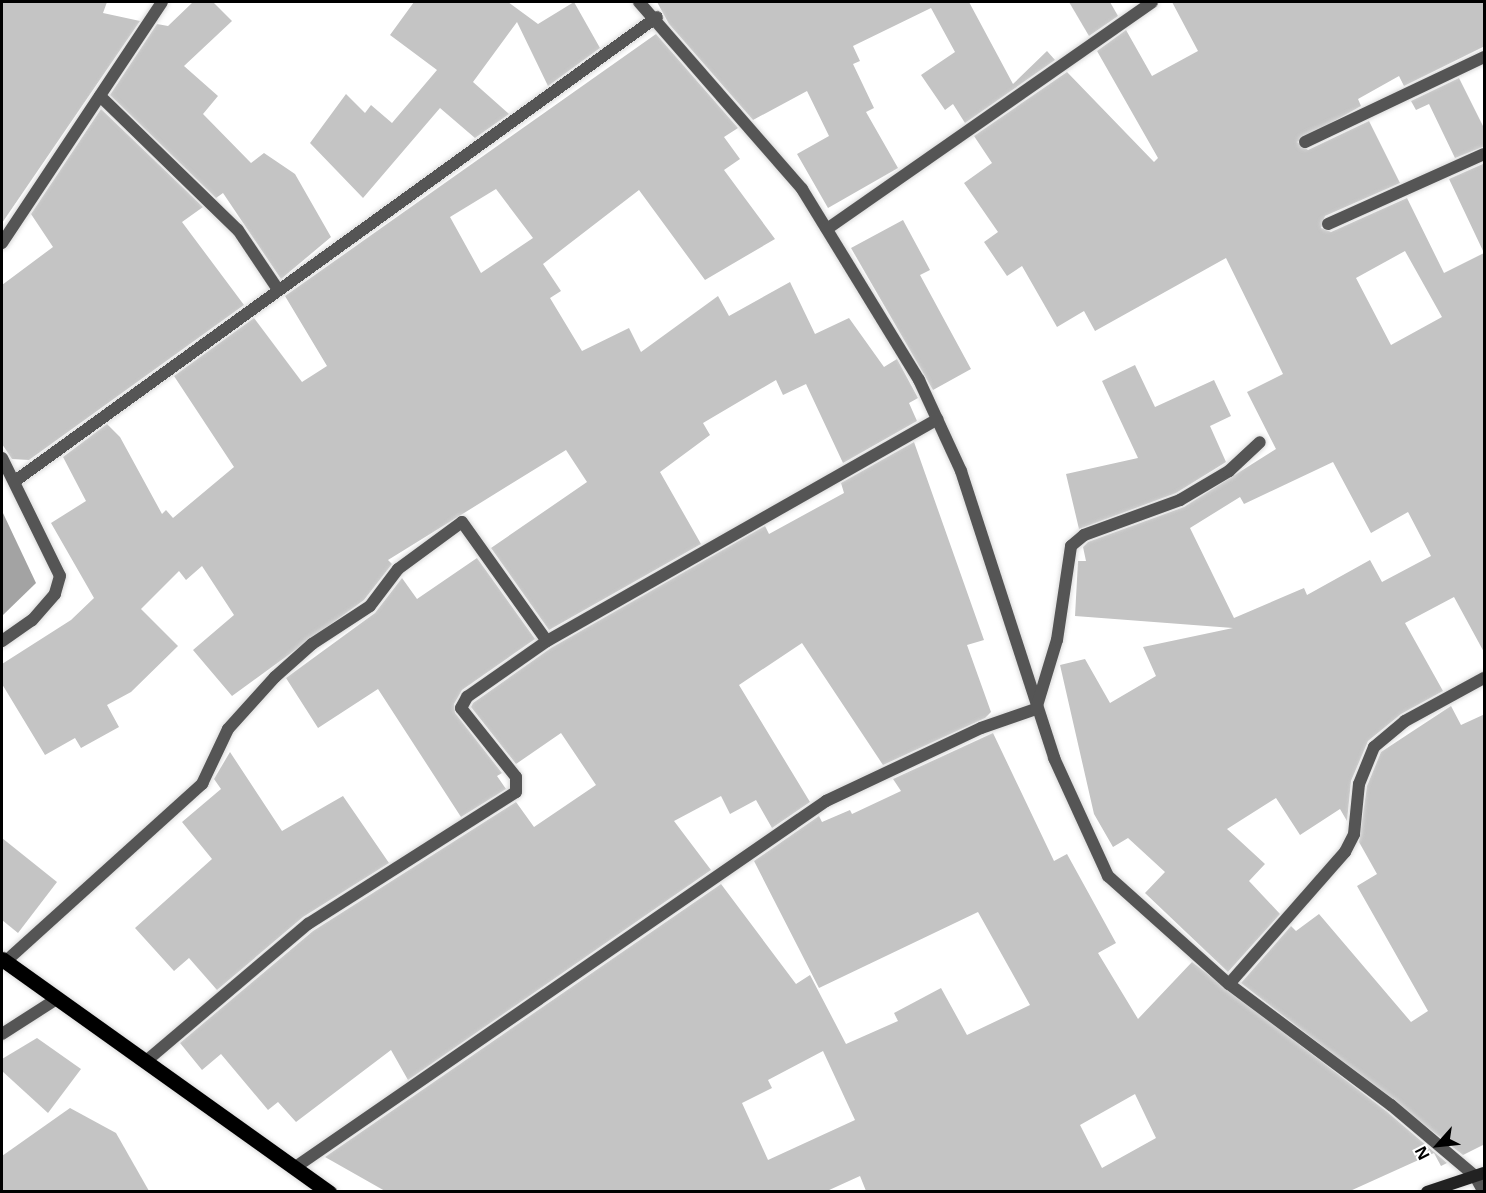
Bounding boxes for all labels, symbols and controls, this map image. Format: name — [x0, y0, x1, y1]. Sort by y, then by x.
north arrow — [1408, 1115, 1468, 1175]
text: N — [1409, 1142, 1435, 1164]

